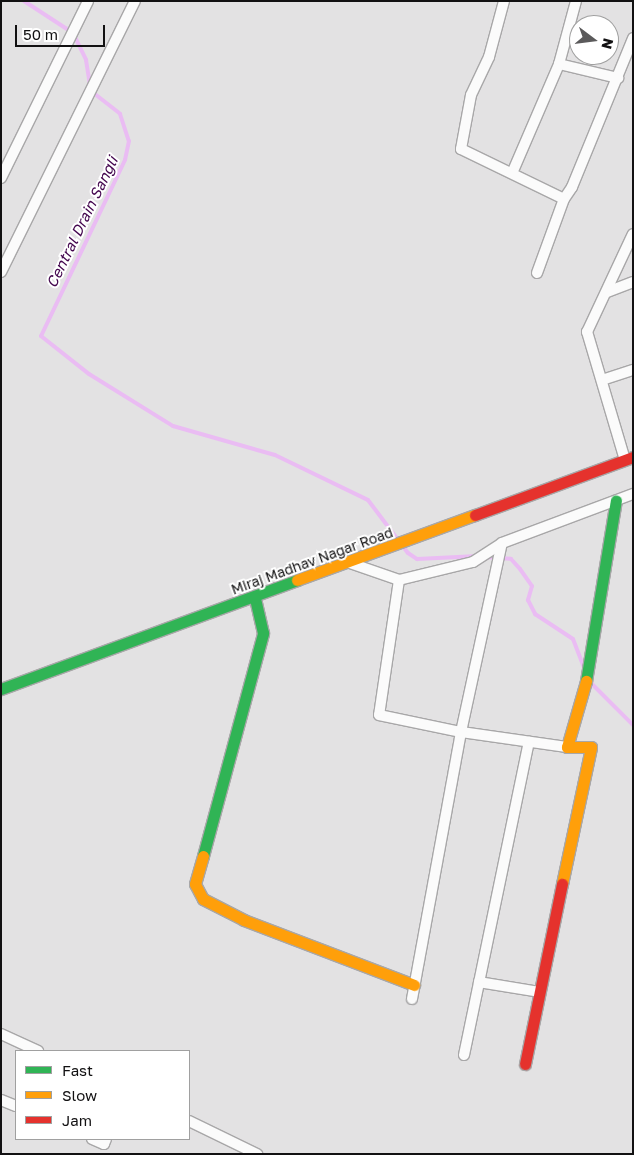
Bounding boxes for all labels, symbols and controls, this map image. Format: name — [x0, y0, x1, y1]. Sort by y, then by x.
scale bar — [18, 15, 108, 47]
north arrow — [569, 15, 619, 65]
text: 50 m — [23, 25, 58, 43]
text: N — [598, 36, 618, 51]
water label: Central Drain Sangli — [42, 153, 122, 291]
street label: Miraj Madhav Nagar Road — [229, 524, 395, 598]
legend — [15, 1050, 190, 1140]
text: Fast — [62, 1061, 93, 1079]
text: Slow — [62, 1086, 97, 1104]
text: Jam — [62, 1111, 92, 1129]

